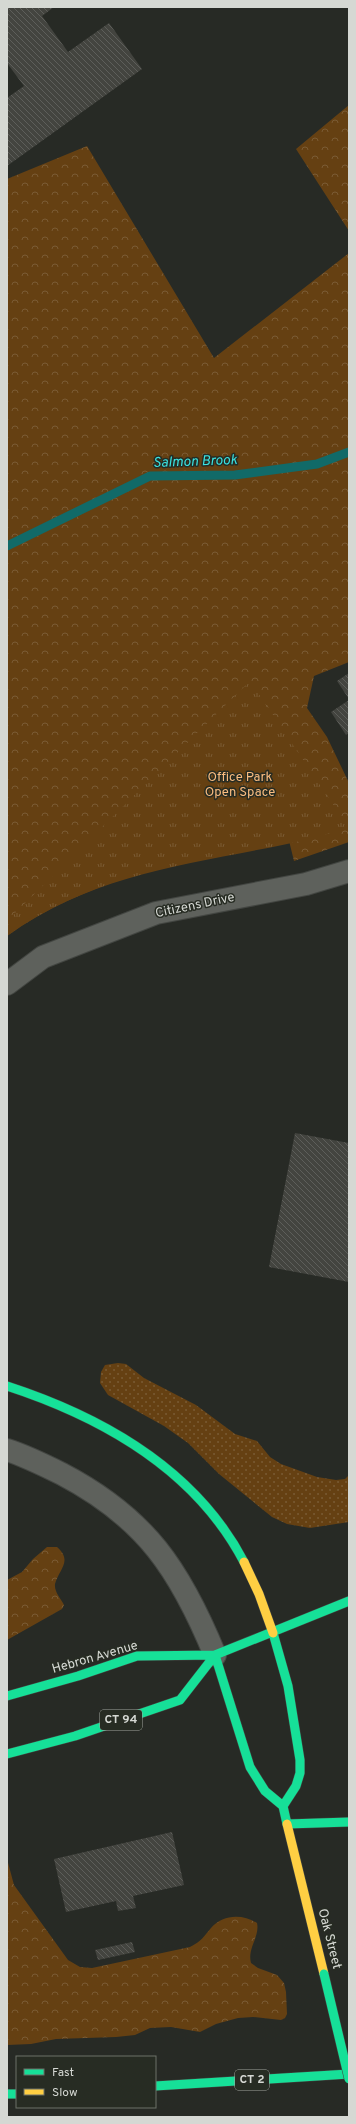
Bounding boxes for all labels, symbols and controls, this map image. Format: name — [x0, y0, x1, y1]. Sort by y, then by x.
water label: Salmon Brook — [153, 452, 238, 472]
park label: Office Park Open Space — [205, 770, 275, 801]
street label: Citizens Drive — [154, 890, 236, 922]
street label: Hebron Avenue — [50, 1638, 140, 1678]
road number: CT 94 — [100, 1710, 142, 1730]
street label: Oak Street — [314, 1907, 344, 1971]
legend — [16, 2056, 156, 2108]
text: Fast — [52, 2065, 74, 2081]
road number: CT 2 — [235, 2070, 269, 2090]
text: Slow — [52, 2085, 78, 2101]

